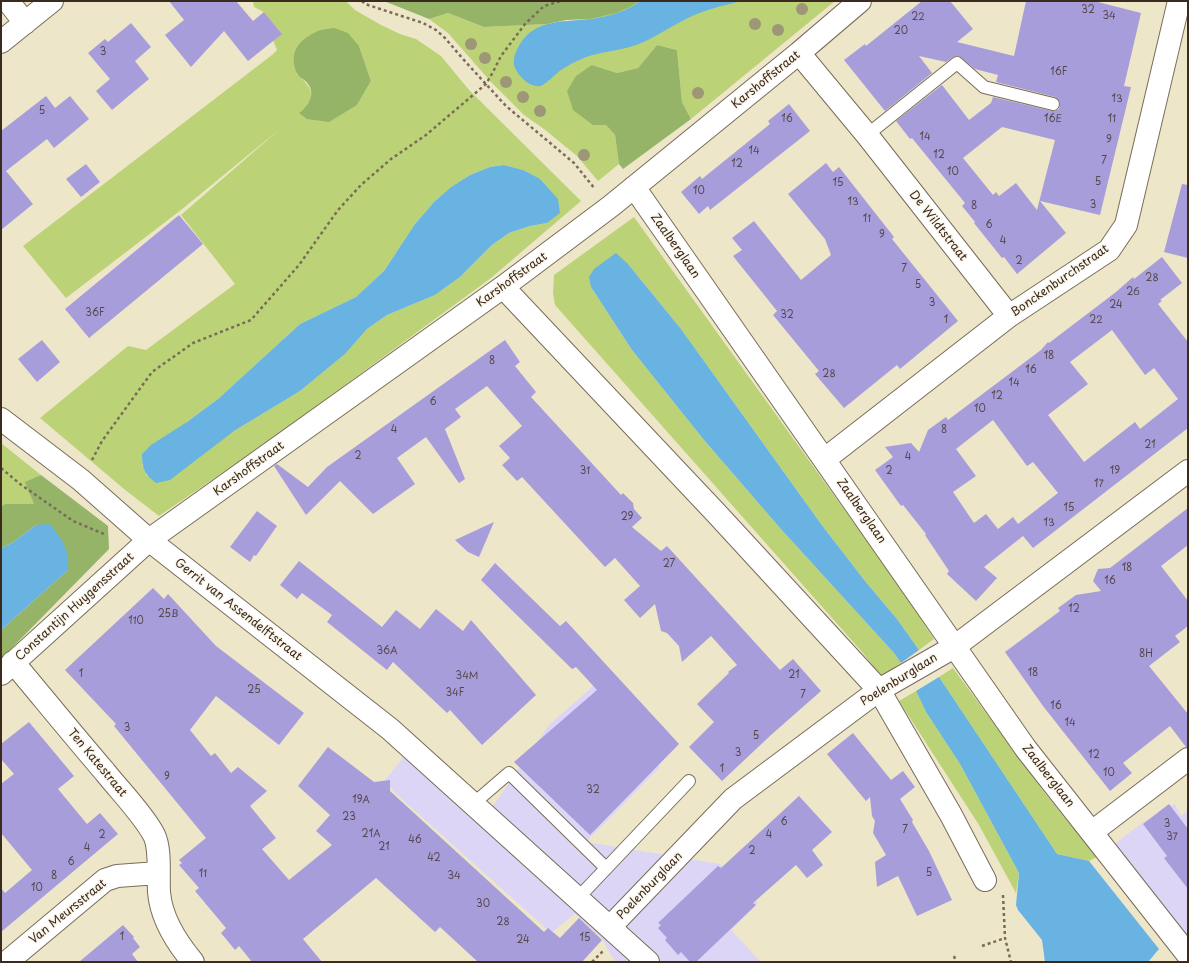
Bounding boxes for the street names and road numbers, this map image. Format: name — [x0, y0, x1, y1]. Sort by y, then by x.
street label: Karshoffstraat — [729, 48, 803, 112]
street label: De Wildtstraat — [906, 188, 970, 264]
street label: Zaalberglaan — [647, 211, 703, 281]
street label: Bonckenburchstraat — [1008, 242, 1112, 320]
street label: Karshoffstraat — [474, 250, 550, 310]
street label: Karshoffstraat — [211, 439, 287, 499]
street label: Zaalberglaan — [833, 476, 889, 546]
street label: Constantijn Huygensstraat — [13, 550, 137, 664]
street label: Gerrit van Assendelftstraat — [171, 556, 305, 664]
street label: Poelenburglaan — [858, 651, 940, 709]
street label: Ten Katestraat — [64, 726, 130, 800]
street label: Zaalberglaan — [1019, 742, 1077, 810]
street label: Poelenburglaan — [614, 849, 686, 923]
street label: Van Meursstraat — [27, 877, 109, 947]

